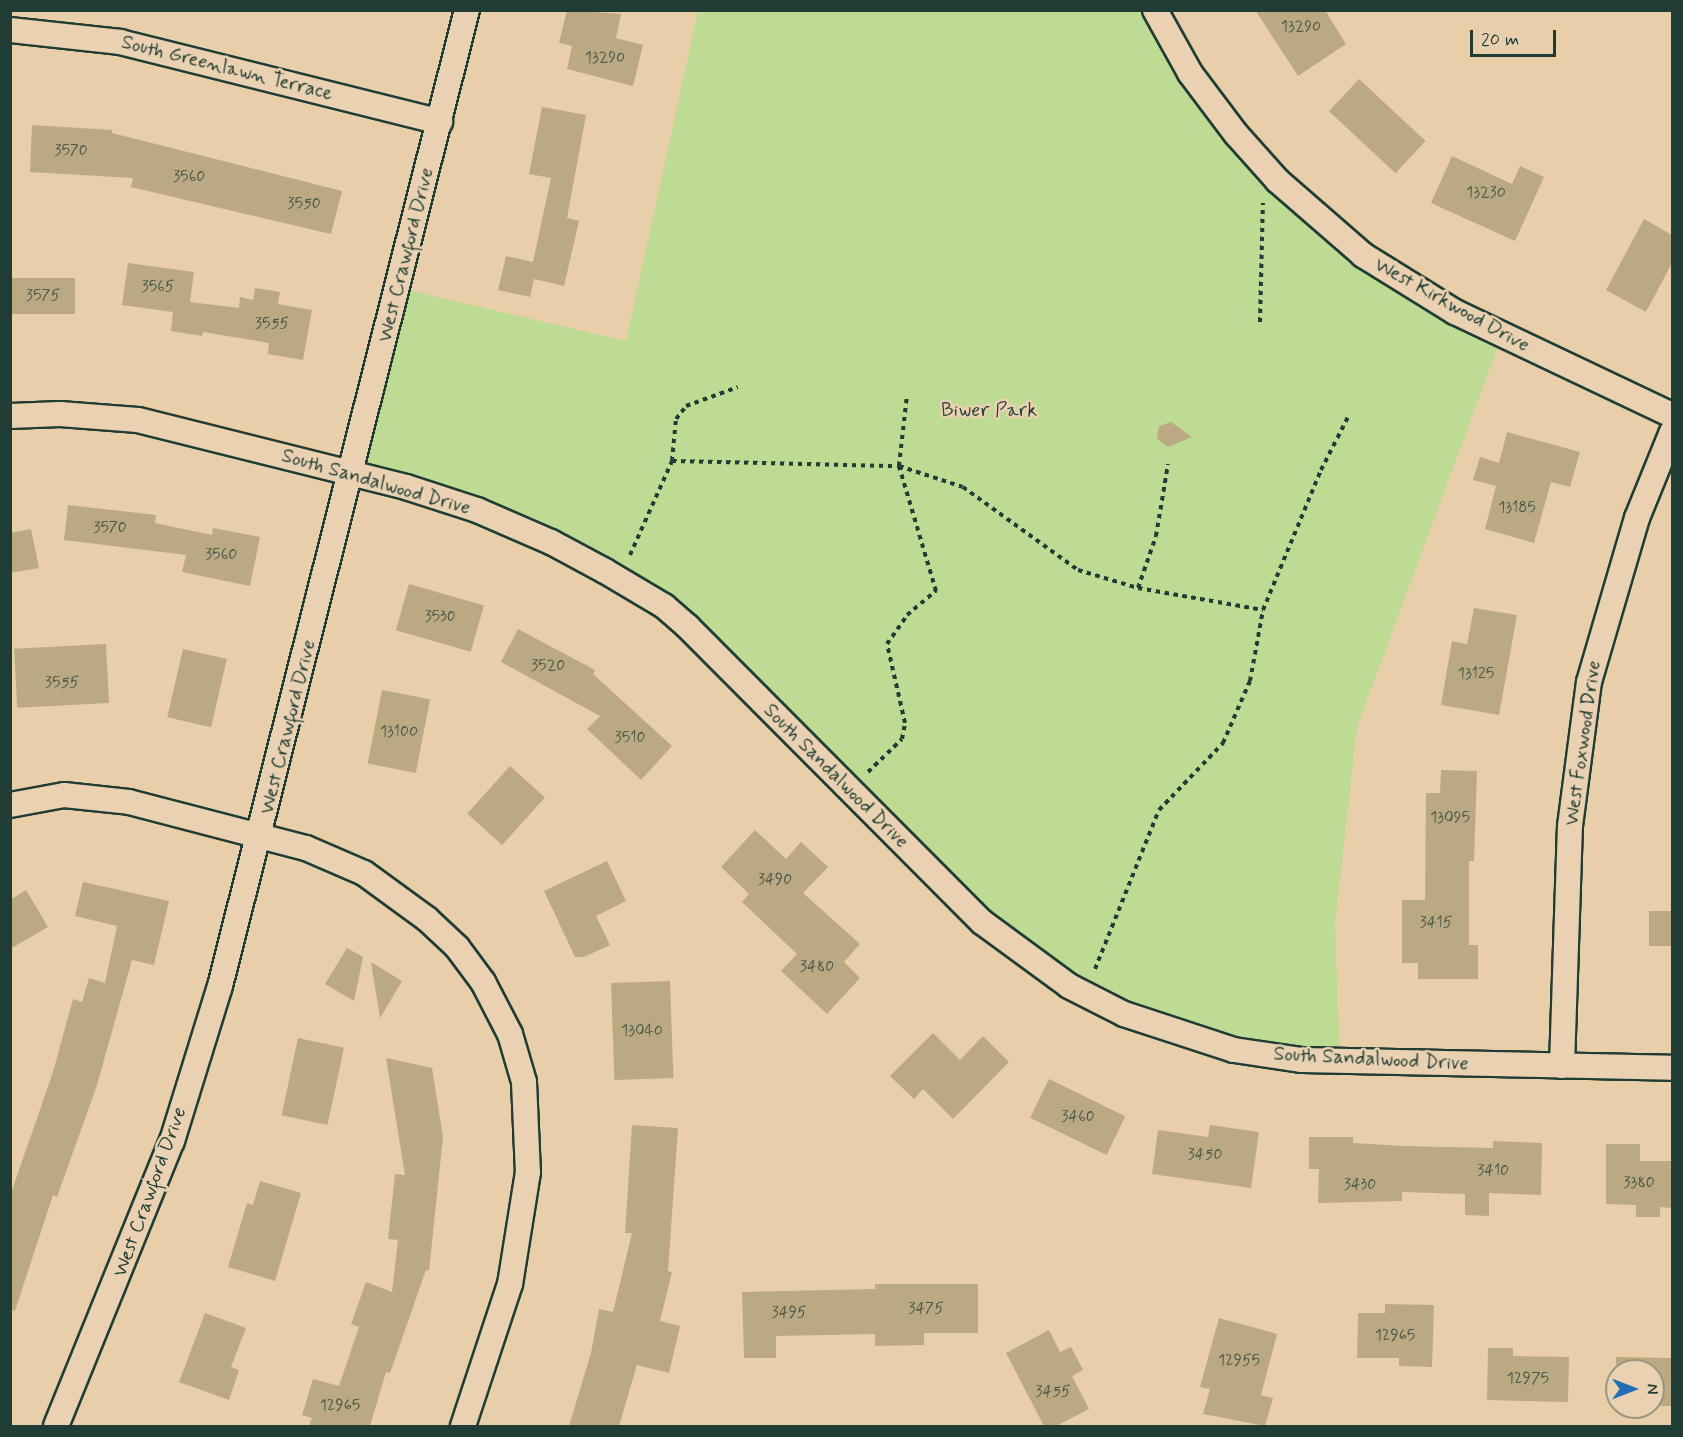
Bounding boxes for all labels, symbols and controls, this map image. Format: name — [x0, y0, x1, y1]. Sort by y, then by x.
house number: 13290 — [1281, 17, 1321, 37]
scale bar — [1473, 18, 1558, 56]
text: 20 m — [1481, 28, 1519, 52]
street label: South Greenlawn Terrace — [119, 30, 335, 106]
house number: 13290 — [585, 48, 625, 68]
house number: 3570 — [54, 141, 88, 161]
street label: West Crawford Drive — [373, 166, 439, 344]
house number: 3560 — [173, 167, 205, 187]
house number: 13230 — [1466, 183, 1506, 203]
house number: 3550 — [287, 194, 321, 214]
street label: West Kirkwood Drive — [1371, 253, 1533, 357]
house number: 3565 — [142, 277, 174, 297]
house number: 3575 — [26, 286, 60, 306]
house number: 3555 — [255, 314, 289, 334]
park label: Biwer Park — [942, 398, 1036, 422]
street label: South Sandalwood Drive — [279, 444, 473, 520]
house number: 13185 — [1498, 498, 1536, 518]
house number: 3570 — [93, 518, 127, 538]
house number: 3560 — [205, 545, 237, 565]
house number: 3530 — [424, 607, 456, 627]
street label: West Crawford Drive — [255, 638, 321, 816]
house number: 3520 — [531, 656, 565, 676]
street label: West Foxwood Drive — [1560, 659, 1606, 827]
house number: 13125 — [1458, 664, 1494, 684]
house number: 3555 — [45, 673, 79, 693]
street label: South Sandalwood Drive — [759, 699, 913, 853]
house number: 13100 — [380, 722, 418, 742]
house number: 3510 — [615, 728, 645, 748]
house number: 13095 — [1430, 808, 1470, 828]
house number: 3490 — [758, 870, 792, 890]
house number: 3415 — [1420, 913, 1452, 933]
house number: 3480 — [800, 957, 834, 977]
house number: 13040 — [621, 1021, 663, 1041]
street label: South Sandalwood Drive — [1273, 1042, 1469, 1076]
street label: West Crawford Drive — [108, 1105, 192, 1279]
house number: 3460 — [1061, 1107, 1095, 1127]
house number: 3450 — [1188, 1145, 1222, 1165]
house number: 3410 — [1477, 1161, 1509, 1181]
house number: 3380 — [1623, 1173, 1655, 1193]
house number: 3430 — [1344, 1175, 1376, 1195]
house number: 3475 — [908, 1299, 944, 1319]
house number: 3495 — [772, 1303, 806, 1323]
house number: 12965 — [1375, 1326, 1415, 1346]
house number: 12955 — [1218, 1351, 1260, 1371]
north arrow — [1605, 1359, 1665, 1419]
house number: 12975 — [1507, 1369, 1549, 1389]
house number: 3455 — [1035, 1382, 1071, 1402]
text: N — [1641, 1384, 1662, 1394]
house number: 12965 — [320, 1396, 360, 1416]

